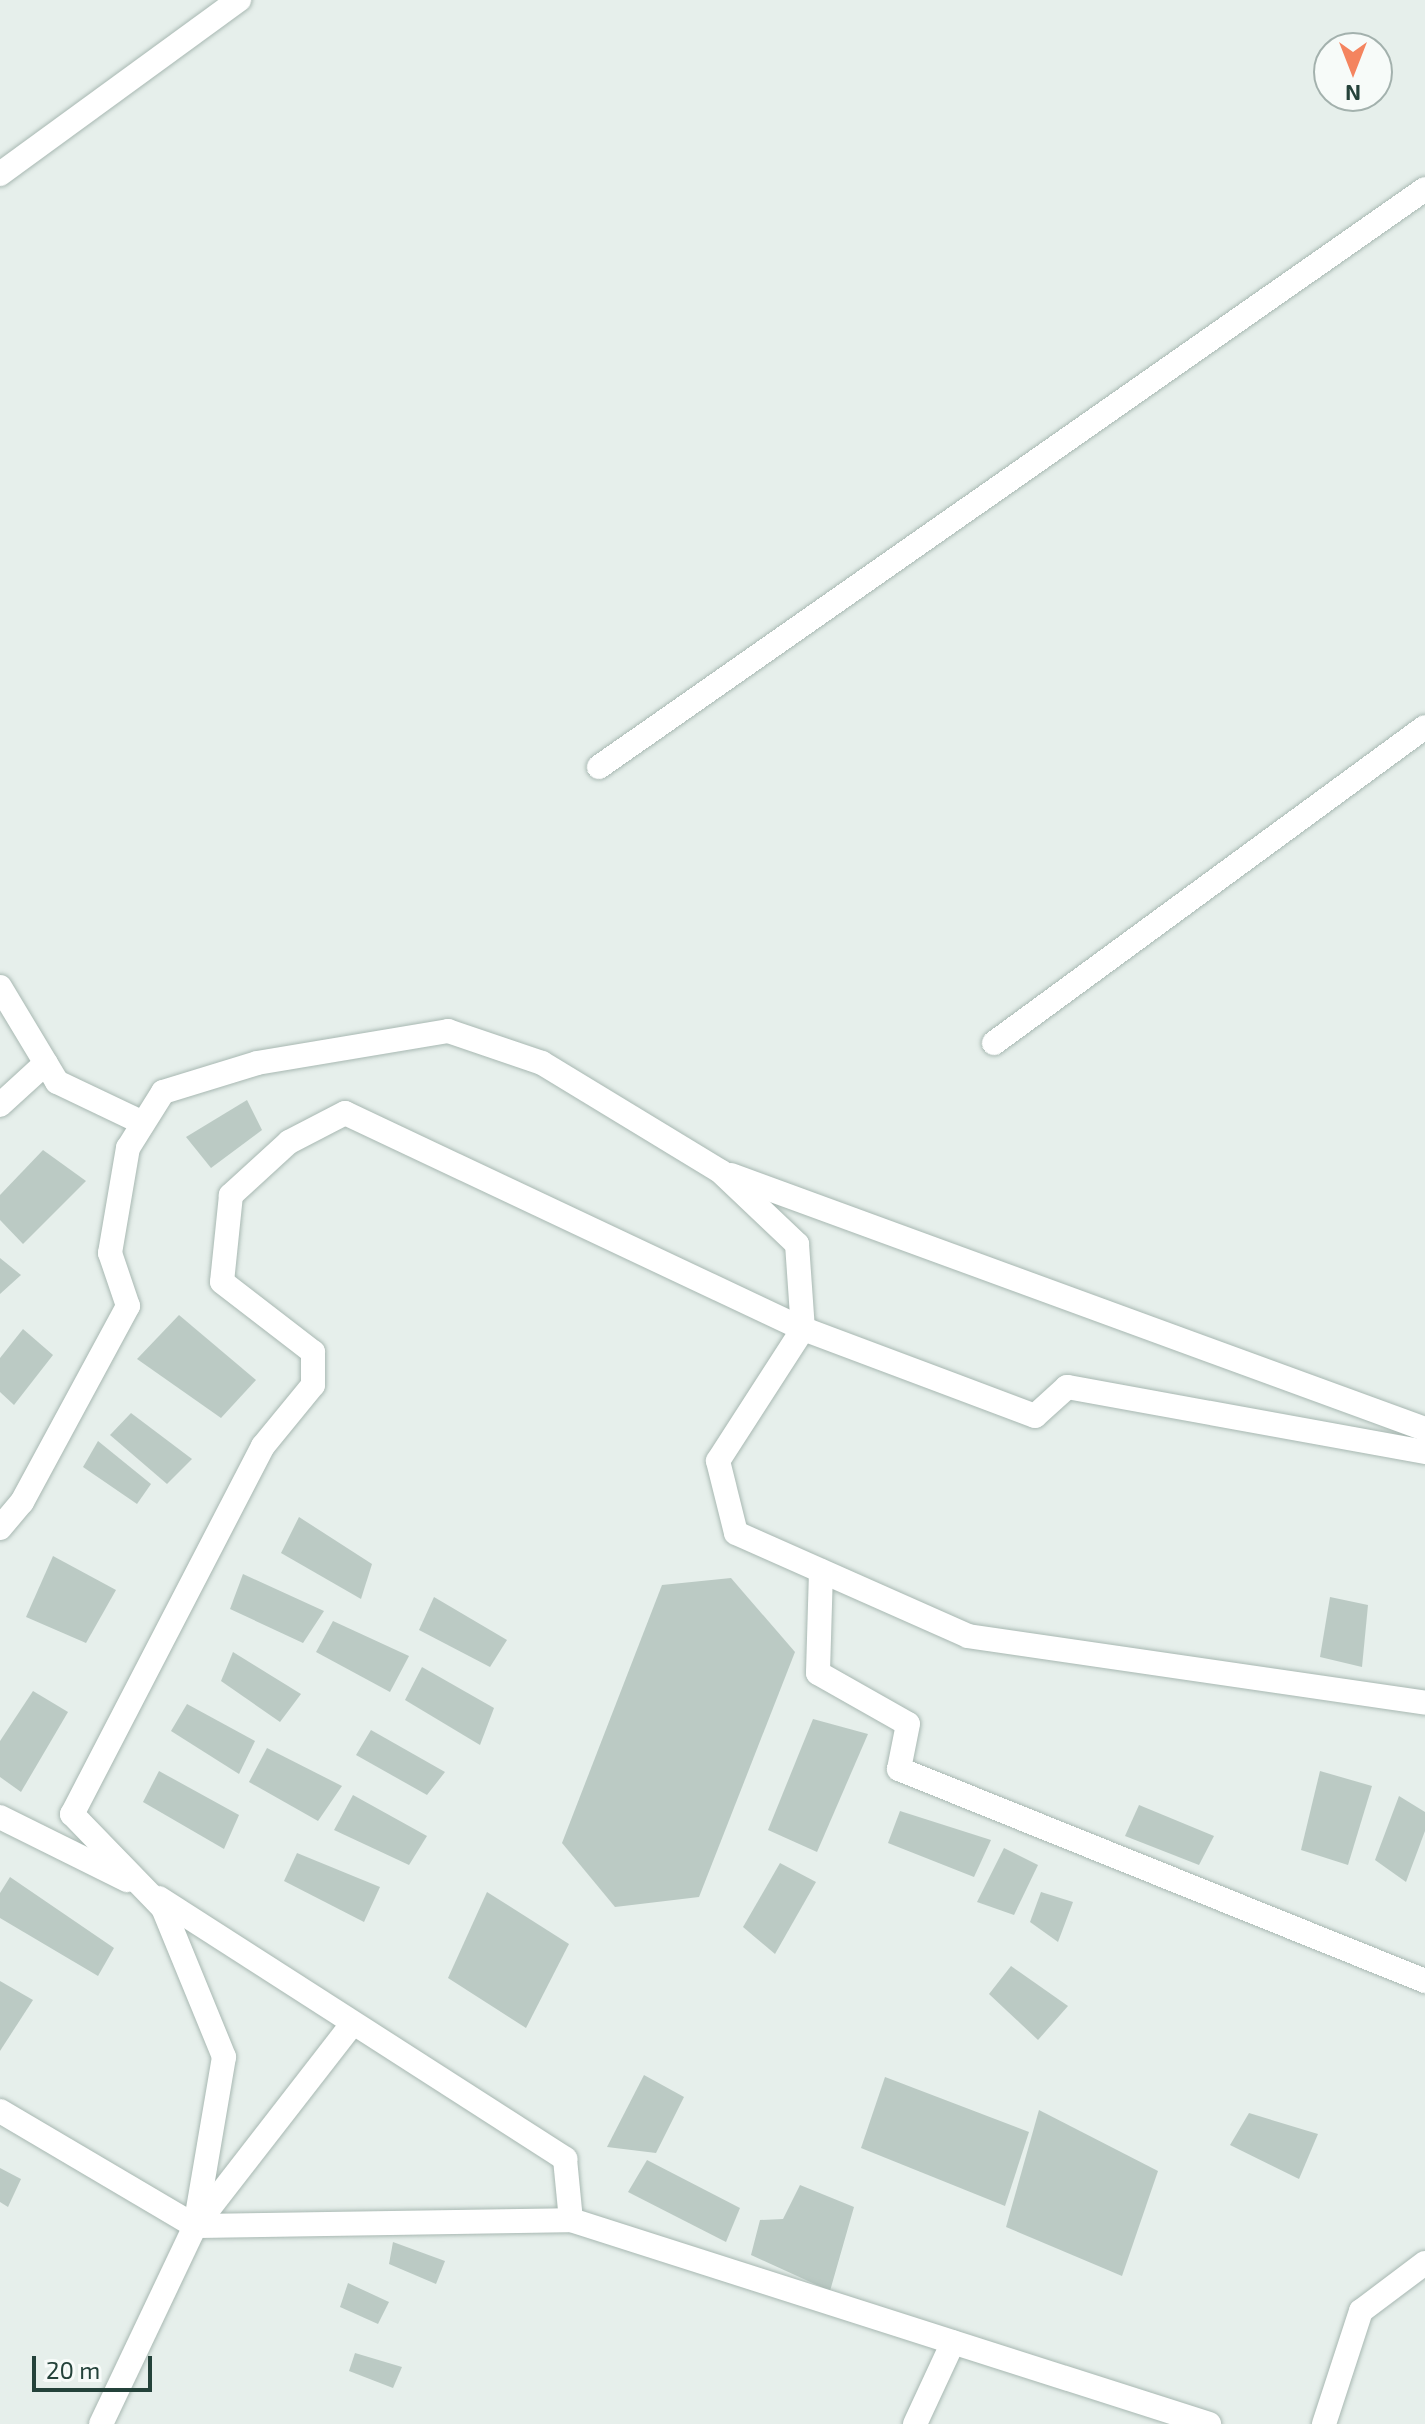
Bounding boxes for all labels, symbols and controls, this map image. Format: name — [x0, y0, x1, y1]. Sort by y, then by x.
north arrow — [1313, 32, 1393, 112]
text: N — [1345, 81, 1361, 107]
scale bar — [36, 2340, 156, 2390]
text: 20 m — [46, 2355, 100, 2384]

